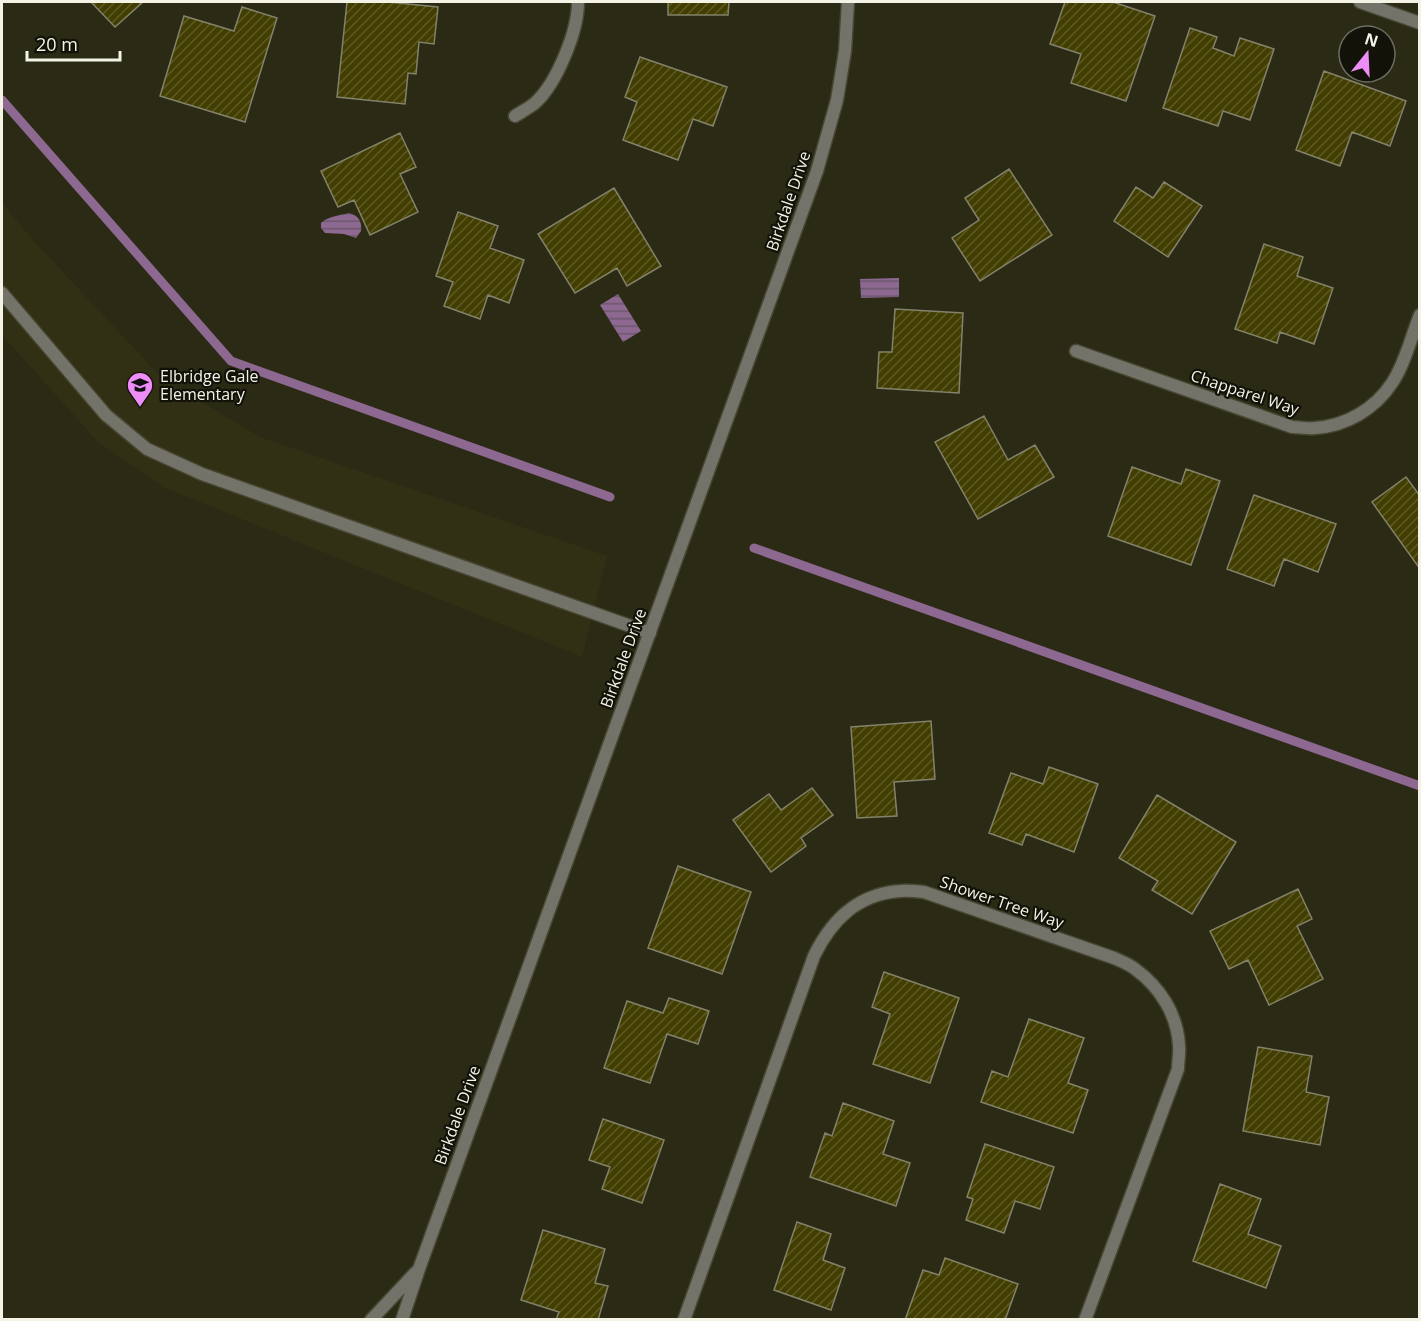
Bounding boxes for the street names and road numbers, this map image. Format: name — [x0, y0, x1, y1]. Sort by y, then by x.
street label: Birkdale Drive — [761, 148, 815, 254]
street label: Chapparel Way — [1188, 364, 1303, 420]
street label: Birkdale Drive — [595, 605, 651, 711]
street label: Shower Tree Way — [937, 871, 1068, 934]
street label: Birkdale Drive — [429, 1062, 485, 1168]

